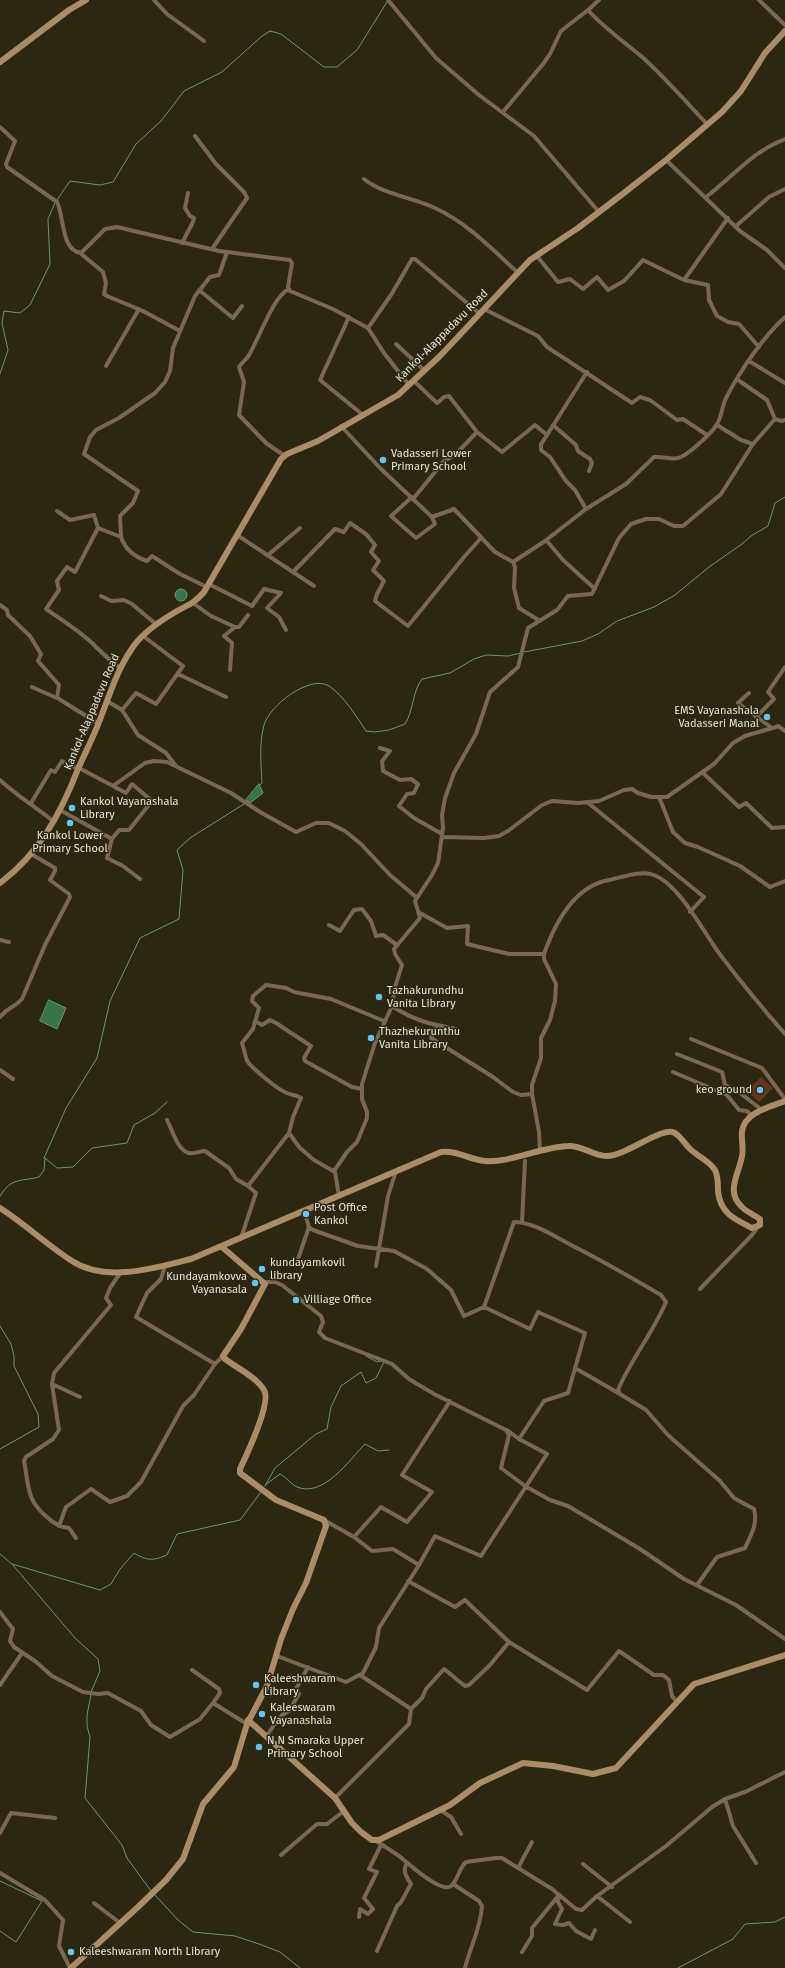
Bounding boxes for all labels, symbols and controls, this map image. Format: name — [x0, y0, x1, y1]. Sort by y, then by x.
street label: Kankol-Alappadavu Road — [393, 287, 491, 385]
place label: Vadasseri Lower Primary School — [391, 447, 471, 473]
marker: Vadasseri Lower Primary School — [378, 455, 388, 465]
street label: Kankol-Alappadavu Road — [61, 652, 123, 772]
place label: EMS Vayanashala Vadasseri Manal — [674, 704, 759, 730]
marker: EMS Vayanashala Vadasseri Manal — [762, 712, 772, 722]
place label: Kankol Vayanashala Library — [80, 795, 179, 821]
marker: Kankol Vayanashala Library — [67, 803, 77, 813]
marker: Kankol Lower Primary School — [65, 818, 75, 828]
place label: Kankol Lower Primary School — [32, 829, 108, 855]
place label: Tazhakurundhu Vanita Library — [387, 984, 464, 1010]
marker: Tazhakurundhu Vanita Library — [374, 992, 384, 1002]
place label: Thazhekurunthu Vanita Library — [379, 1025, 460, 1051]
marker: Thazhekurunthu Vanita Library — [366, 1033, 376, 1043]
place label: keo ground — [696, 1083, 752, 1097]
marker: keo ground — [755, 1085, 765, 1095]
place label: Post Office Kankol — [314, 1201, 367, 1227]
marker: Post Office Kankol — [301, 1209, 311, 1219]
place label: kundayamkovil library — [270, 1256, 345, 1282]
marker: kundayamkovil library — [257, 1264, 267, 1274]
place label: Kundayamkovva Vayanasala — [166, 1270, 247, 1296]
marker: Kundayamkovva Vayanasala — [250, 1278, 260, 1288]
place label: Villiage Office — [304, 1293, 372, 1307]
marker: Villiage Office — [291, 1295, 301, 1305]
place label: Kaleeshwaram Library — [264, 1672, 336, 1698]
marker: Kaleeshwaram Library — [251, 1680, 261, 1690]
place label: Kaleeswaram Vayanashala — [270, 1701, 336, 1727]
marker: Kaleeswaram Vayanashala — [257, 1709, 267, 1719]
place label: N N Smaraka Upper Primary School — [267, 1734, 364, 1760]
marker: N N Smaraka Upper Primary School — [254, 1742, 264, 1752]
place label: Kaleeshwaram North Library — [79, 1945, 220, 1959]
marker: Kaleeshwaram North Library — [66, 1947, 76, 1957]

